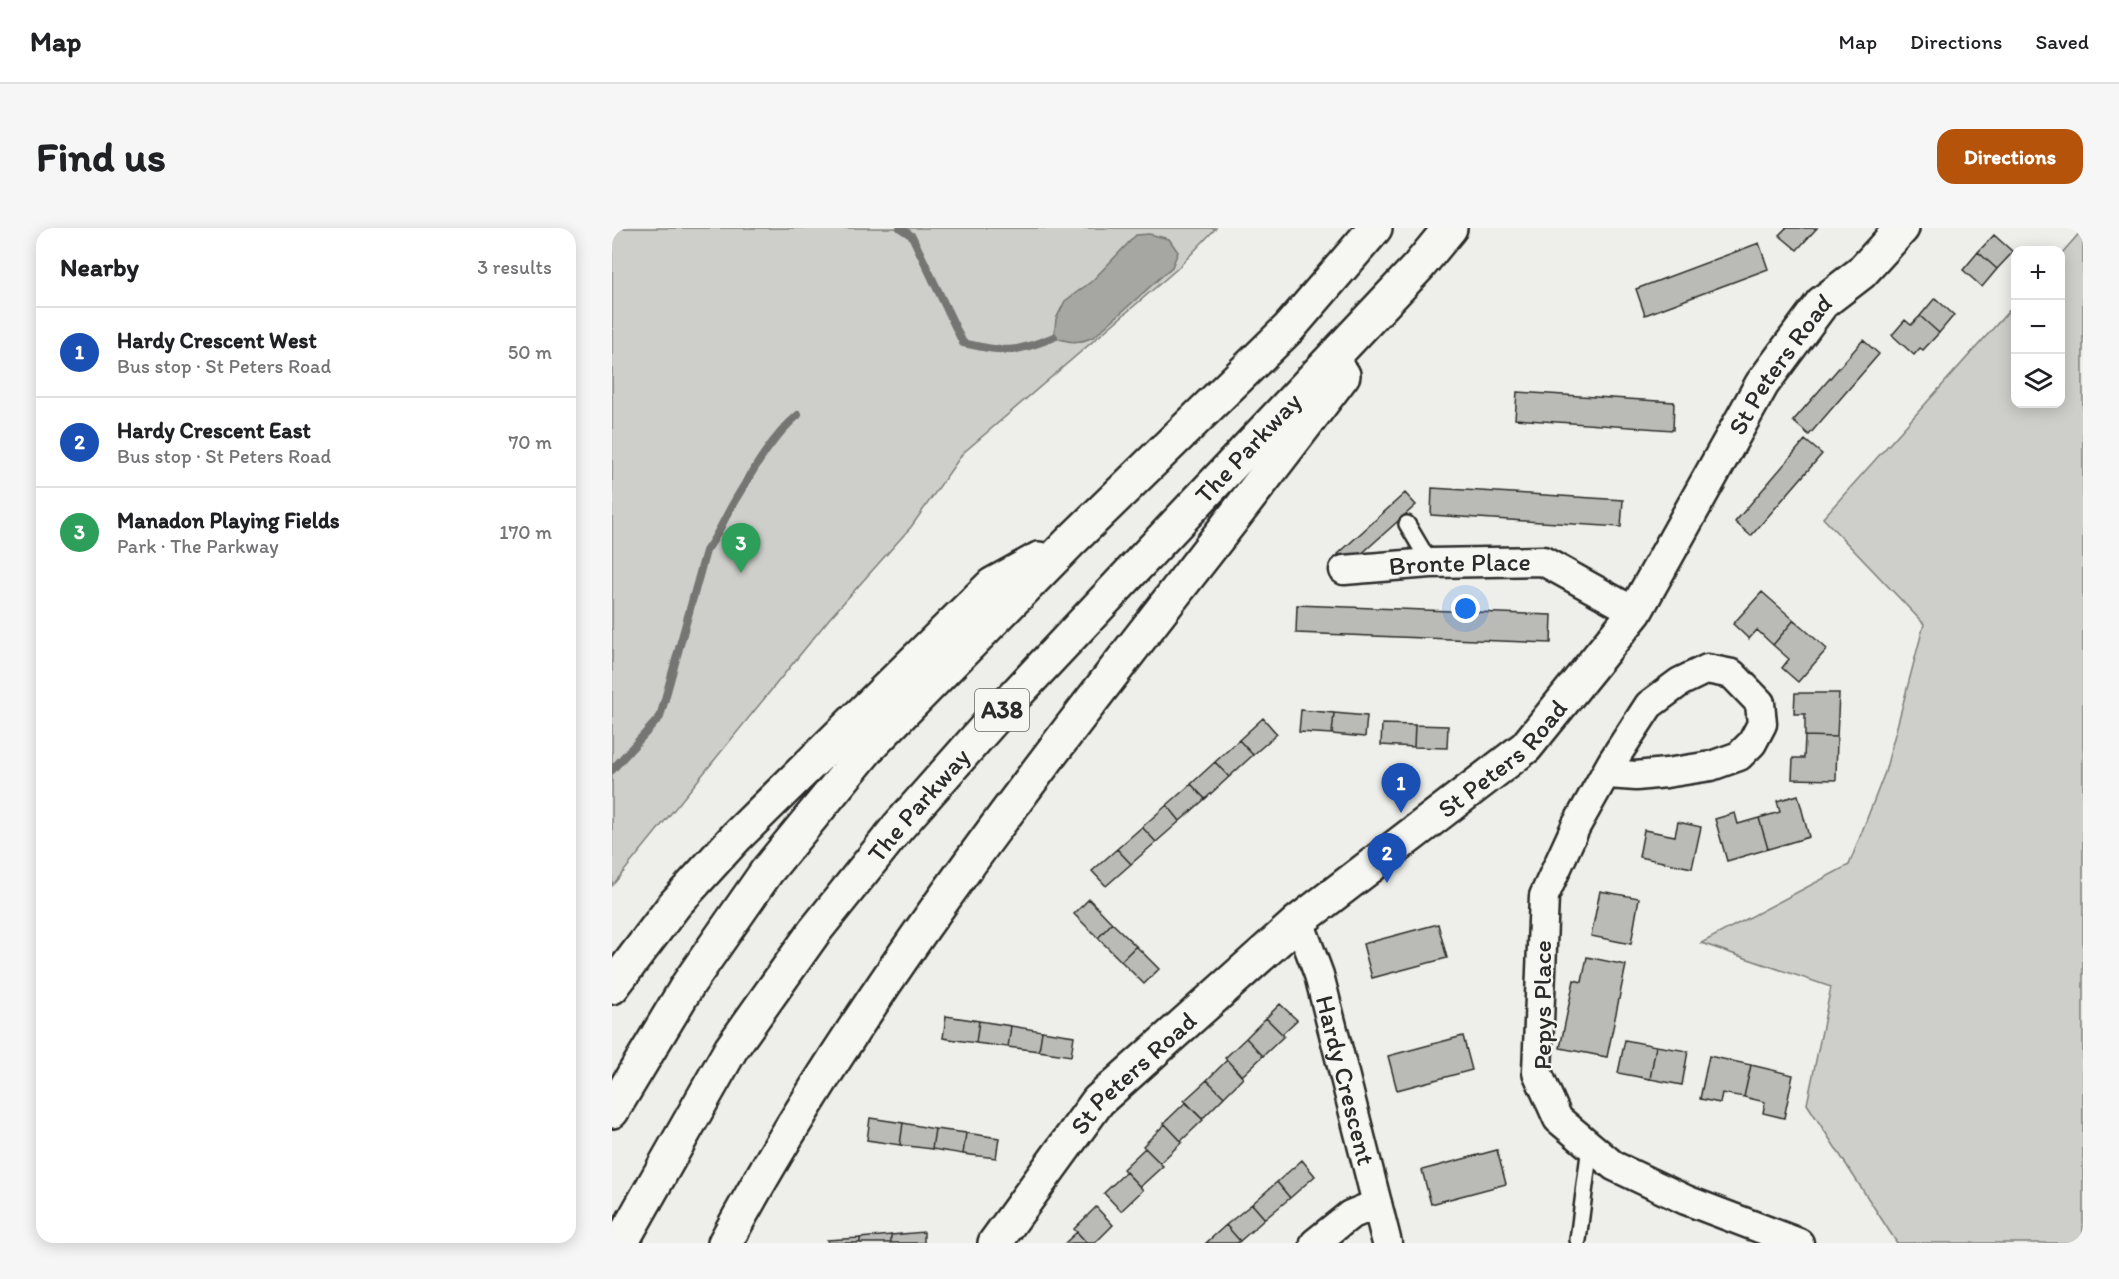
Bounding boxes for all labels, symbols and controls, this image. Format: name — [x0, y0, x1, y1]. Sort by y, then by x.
text: Map — [30, 24, 81, 58]
text: Map — [1839, 29, 1877, 54]
text: Directions — [1910, 29, 2002, 54]
text: Saved — [2035, 29, 2089, 54]
button: Directions — [1937, 129, 2083, 184]
text: Find us — [36, 131, 166, 182]
map controls — [2011, 246, 2065, 408]
button: + — [2011, 246, 2065, 300]
text: Nearby — [60, 251, 139, 283]
text: 3 results — [477, 255, 552, 279]
street label: St Peters Road — [1721, 286, 1838, 440]
button: − — [2011, 300, 2065, 354]
text: Hardy Crescent West — [117, 327, 317, 354]
text: 1 — [75, 340, 84, 364]
text: 50 m — [508, 340, 552, 364]
text: Bus stop · St Peters Road — [117, 354, 331, 378]
button: layers — [2011, 354, 2065, 408]
street label: The Parkway — [1188, 385, 1308, 510]
text: Hardy Crescent East — [117, 417, 311, 444]
text: 2 — [74, 430, 85, 454]
text: 70 m — [508, 430, 552, 454]
text: Bus stop · St Peters Road — [117, 444, 331, 468]
text: Manadon Playing Fields — [117, 507, 340, 534]
text: 3 — [74, 520, 85, 544]
text: 170 m — [499, 520, 552, 544]
pin: 3 — [722, 524, 760, 573]
text: Park · The Parkway — [117, 534, 279, 558]
street label: Bronte Place — [1387, 545, 1531, 582]
your location — [1451, 594, 1480, 623]
road number: A38 — [975, 689, 1029, 731]
street label: St Peters Road — [1431, 693, 1574, 825]
street label: The Parkway — [860, 741, 977, 869]
pin: 1 — [1382, 764, 1420, 813]
pin: 2 — [1368, 834, 1406, 883]
street label: Pepys Place — [1526, 940, 1558, 1070]
street label: Hardy Crescent — [1309, 992, 1383, 1169]
street label: St Peters Road — [1063, 1005, 1203, 1141]

